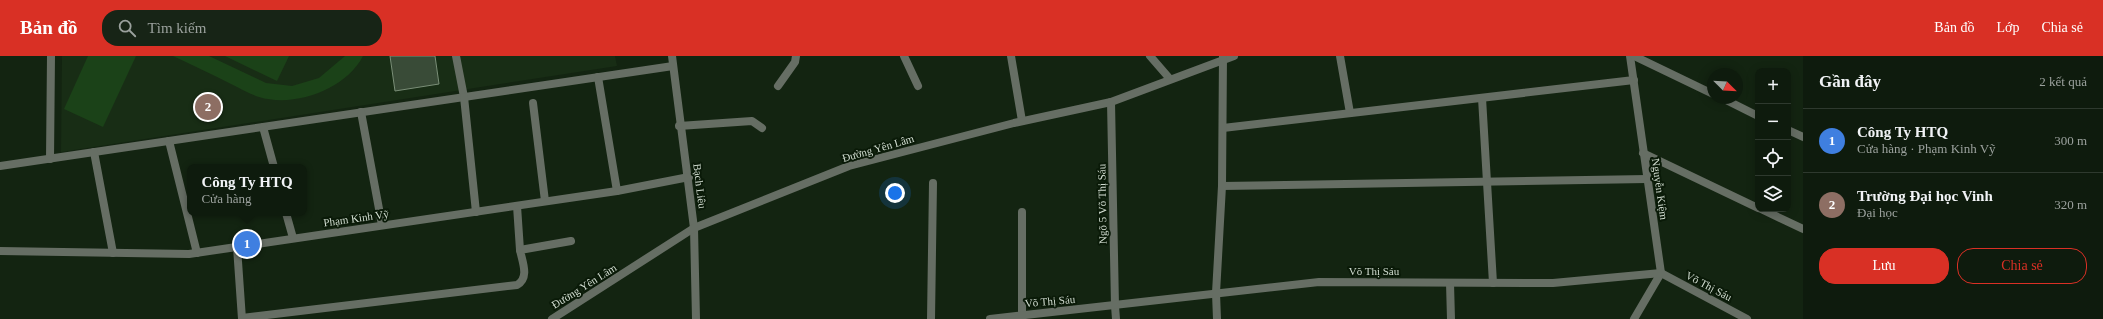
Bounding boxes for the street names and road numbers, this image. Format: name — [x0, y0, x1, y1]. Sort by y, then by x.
street label: Đường Yên Lâm — [841, 132, 916, 164]
street label: Nguyễn Kiệm — [1650, 157, 1670, 221]
street label: Bạch Liêu — [691, 163, 709, 210]
street label: Ngõ 5 Võ Thị Sáu — [1095, 163, 1110, 244]
street label: Phạm Kinh Vỹ — [323, 207, 390, 229]
street label: Đường Yên Lâm — [549, 261, 619, 311]
street label: Võ Thị Sáu — [1349, 265, 1400, 278]
street label: Võ Thị Sáu — [1683, 269, 1735, 304]
street label: Võ Thị Sáu — [1024, 293, 1076, 310]

